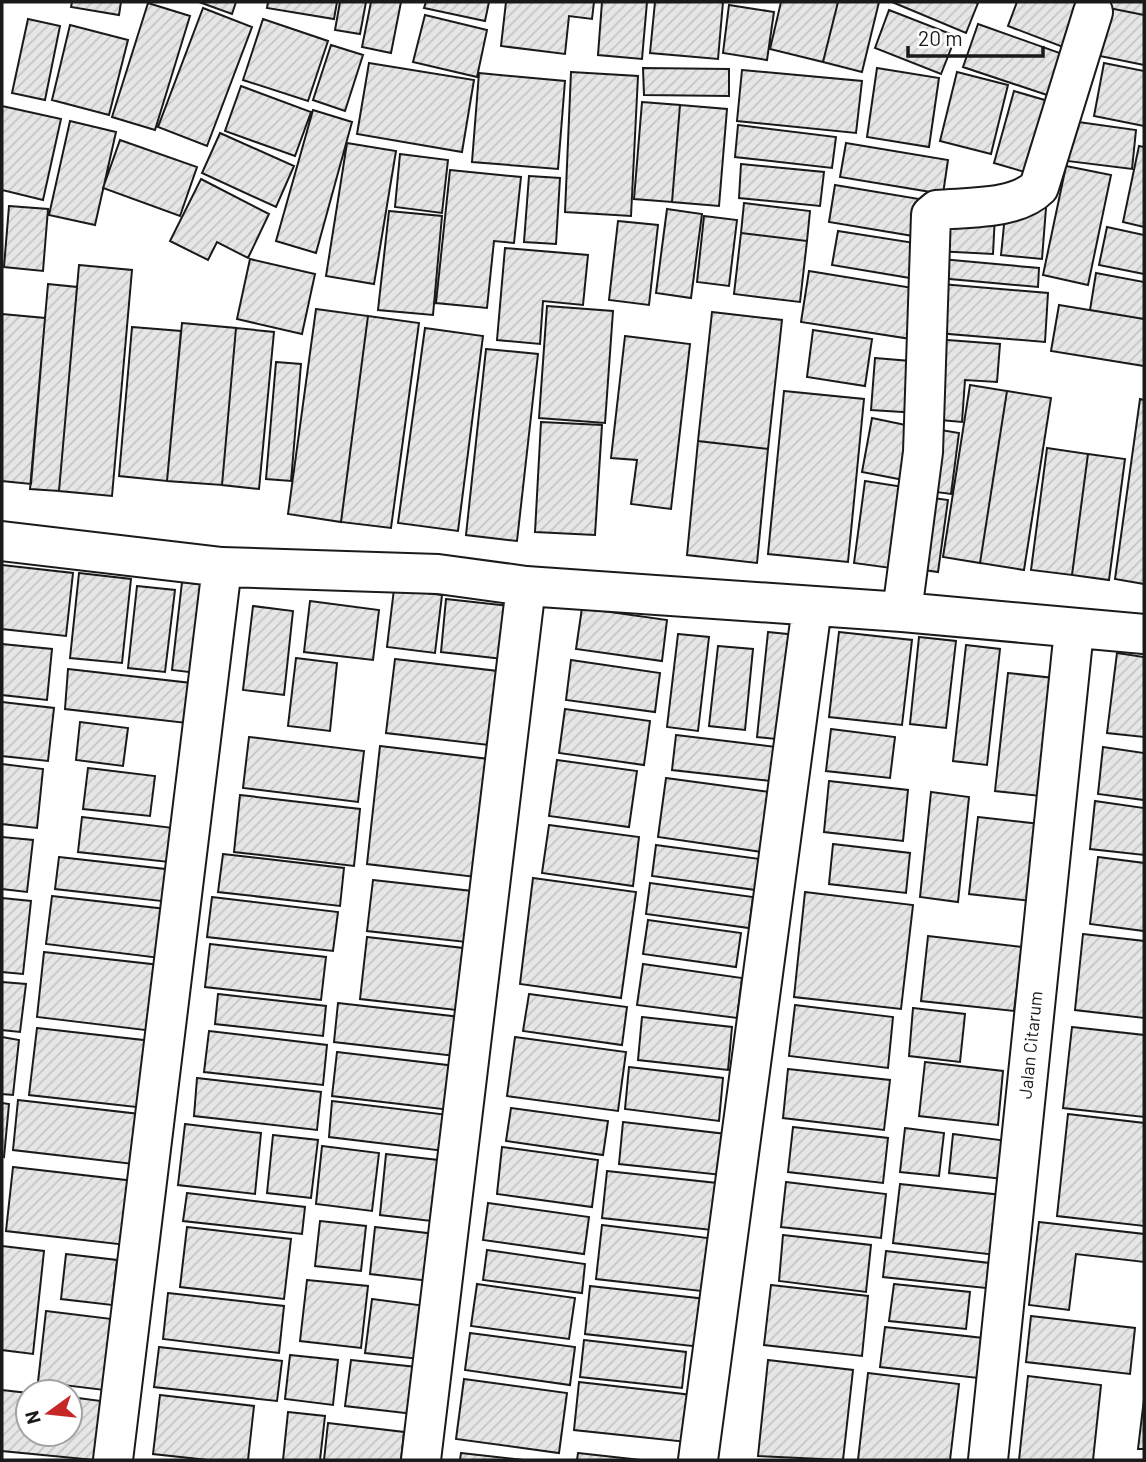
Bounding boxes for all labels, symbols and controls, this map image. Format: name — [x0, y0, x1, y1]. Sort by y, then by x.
scale bar — [908, 14, 1043, 58]
text: 20 m — [918, 25, 963, 50]
street label: Jalan Citarum — [1013, 990, 1047, 1100]
north arrow — [14, 1378, 84, 1448]
text: N — [19, 1408, 45, 1427]

